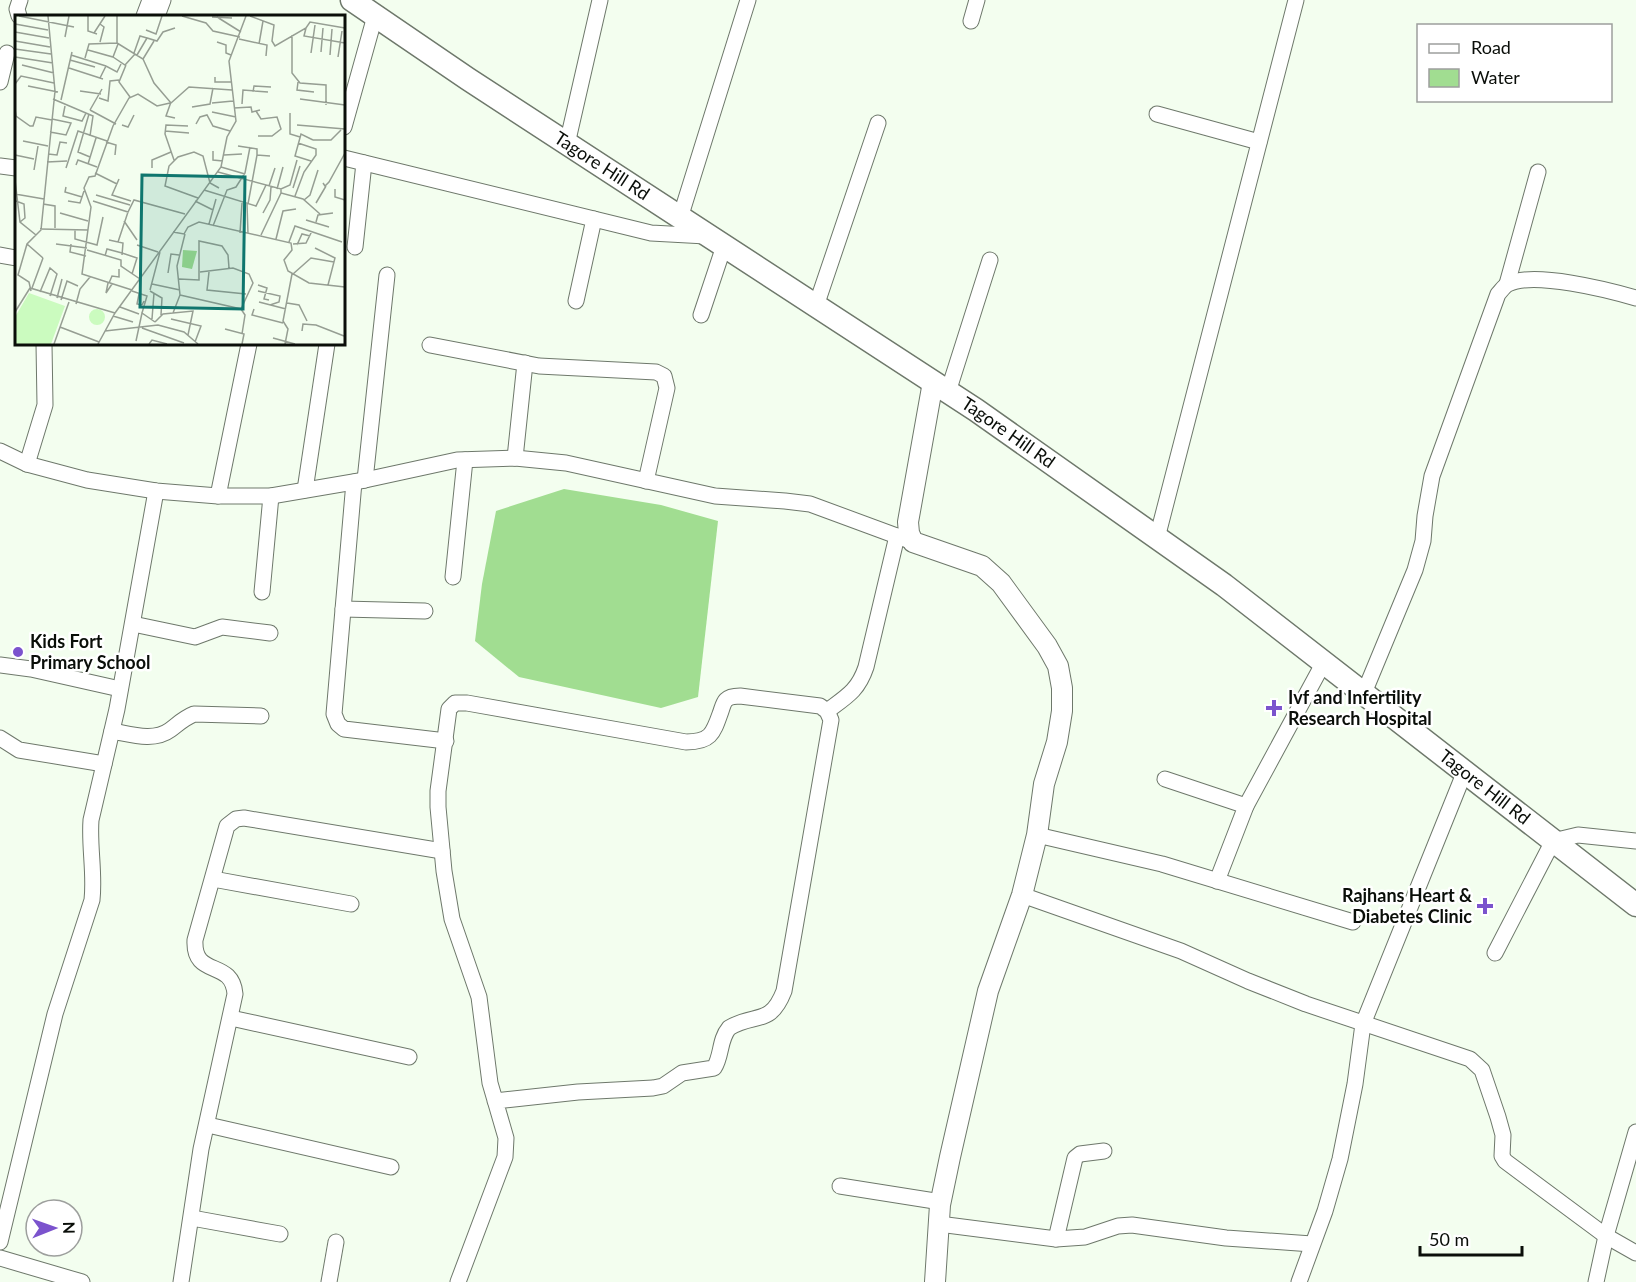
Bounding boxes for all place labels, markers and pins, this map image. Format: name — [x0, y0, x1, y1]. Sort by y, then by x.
place label: Kids Fort Primary School — [30, 630, 150, 673]
marker: Kids Fort Primary School — [11, 645, 25, 659]
place label: Ivf and Infertility Research Hospital — [1288, 686, 1432, 729]
marker: Ivf and Infertility Research Hospital — [1265, 699, 1283, 717]
place label: Rajhans Heart & Diabetes Clinic — [1342, 884, 1472, 927]
marker: Rajhans Heart & Diabetes Clinic — [1476, 897, 1494, 915]

